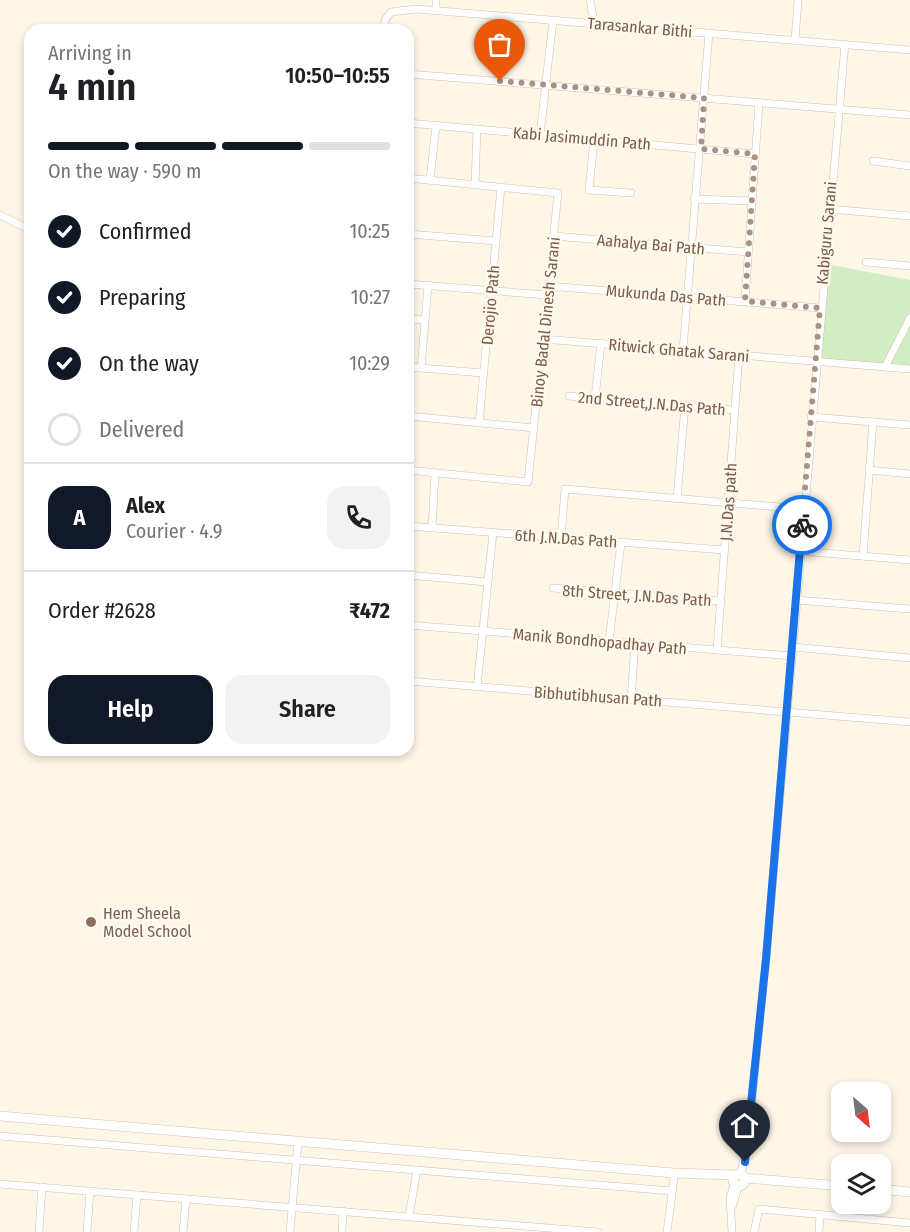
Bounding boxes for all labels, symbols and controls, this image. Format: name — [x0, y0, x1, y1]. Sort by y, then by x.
street label: Tarasankar Bithi — [587, 13, 693, 42]
pin — [474, 19, 525, 81]
icon: bag — [483, 28, 516, 61]
text: Arriving in — [48, 41, 132, 65]
text: 10:50–10:55 — [285, 62, 390, 89]
text: 4 min — [48, 64, 137, 110]
street label: Kabi Jasimuddin Path — [512, 123, 652, 154]
text: On the way · 590 m — [48, 159, 201, 183]
street label: Kabiguru Sarani — [813, 181, 840, 285]
icon: check — [48, 215, 81, 248]
text: Confirmed — [99, 218, 192, 245]
text: 10:25 — [350, 219, 390, 243]
street label: Aahalya Bai Path — [596, 230, 706, 259]
street label: Binoy Badal Dinesh Sarani — [527, 236, 564, 408]
street label: Derojio Path — [478, 264, 503, 346]
icon: check — [48, 281, 81, 314]
street label: Mukunda Das Path — [605, 281, 727, 310]
text: Preparing — [99, 284, 185, 311]
text: 10:27 — [351, 285, 390, 309]
street label: Ritwick Ghatak Sarani — [608, 335, 750, 366]
icon: check — [48, 347, 81, 380]
text: On the way — [99, 350, 199, 377]
text: 10:29 — [349, 351, 390, 375]
street label: 2nd Street,J.N.Das Path — [577, 388, 726, 419]
text: Delivered — [99, 416, 184, 443]
street label: J.N.Das path — [716, 462, 741, 542]
button: phone — [327, 486, 390, 549]
text: Alex — [126, 492, 165, 519]
courier — [772, 495, 832, 555]
text: A — [74, 504, 85, 531]
icon: bike — [786, 509, 819, 542]
text: Courier · 4.9 — [126, 519, 222, 543]
street label: 6th J.N.Das Path — [514, 525, 618, 552]
street label: 8th Street, J.N.Das Path — [562, 581, 712, 610]
text: Order #2628 — [48, 597, 156, 624]
text: ₹472 — [349, 597, 390, 624]
street label: Manik Bondhopadhay Path — [512, 624, 688, 659]
button: Help — [48, 675, 213, 744]
button: Share — [225, 675, 390, 744]
street label: Bibhutibhusan Path — [533, 683, 663, 710]
place label: Hem Sheela Model School — [103, 904, 192, 941]
marker: Hem Sheela Model School — [84, 915, 98, 929]
north arrow — [831, 1082, 891, 1142]
map controls — [831, 1082, 891, 1214]
pin — [719, 1100, 770, 1162]
icon: home — [728, 1109, 761, 1142]
button: layers — [831, 1154, 891, 1214]

